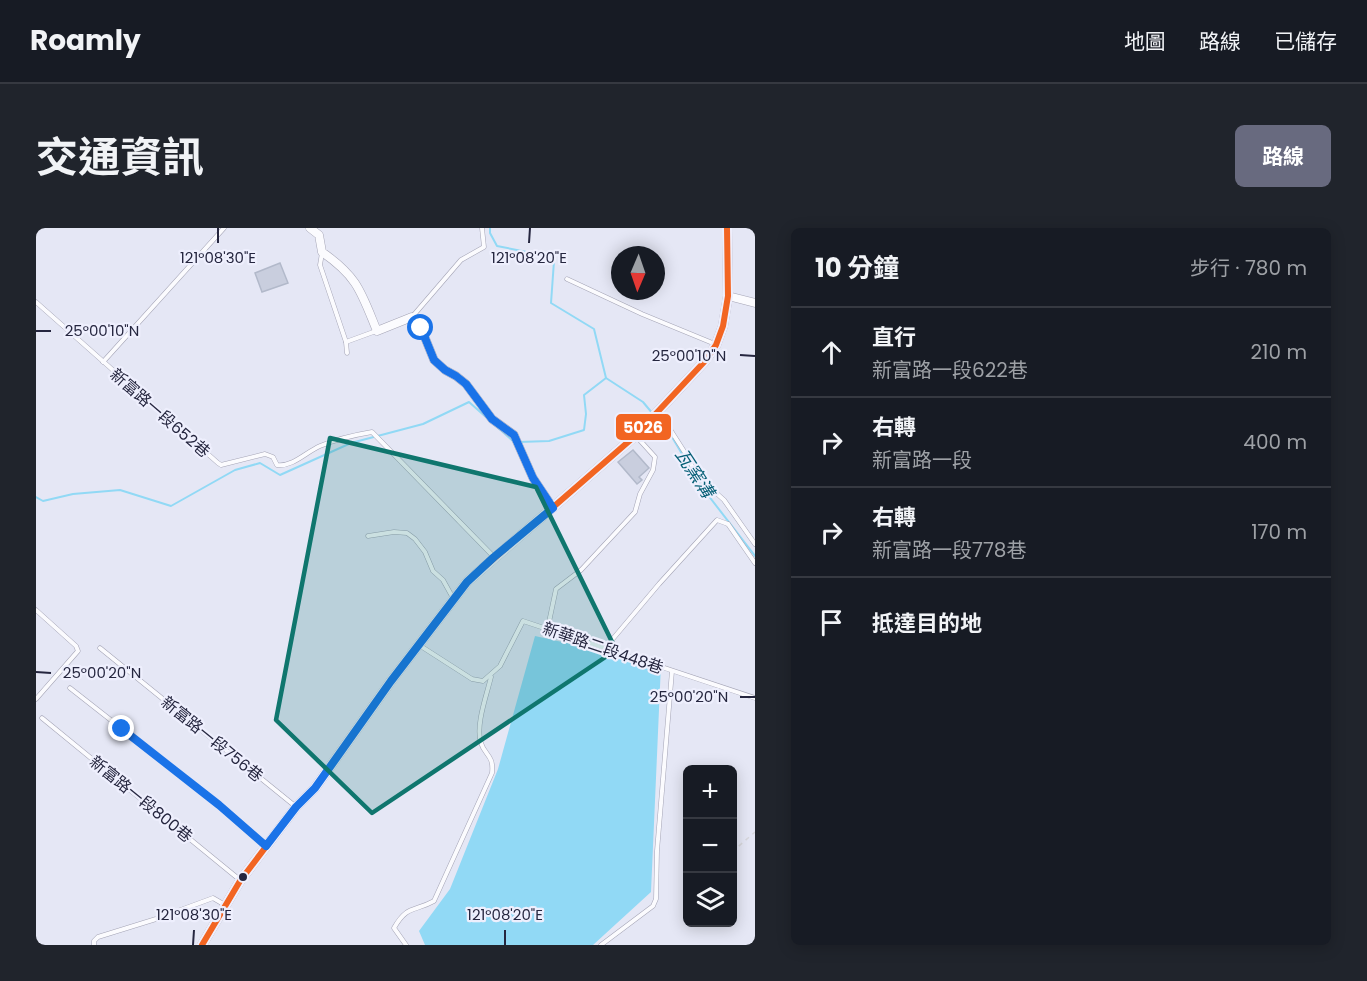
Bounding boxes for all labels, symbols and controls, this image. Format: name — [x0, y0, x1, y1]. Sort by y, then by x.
text: Roamly — [30, 21, 141, 60]
text: 地圖 — [1124, 27, 1166, 56]
text: 路線 — [1199, 27, 1241, 56]
text: 已儲存 — [1274, 27, 1337, 56]
button: 路線 — [1235, 125, 1331, 187]
text: 交通資訊 — [36, 128, 204, 187]
north arrow — [611, 246, 665, 300]
text: 121°08'30"E — [180, 247, 256, 268]
text: 121°08'20"E — [491, 247, 567, 268]
text: 10 分鐘 — [815, 250, 899, 286]
text: 步行 · 780 m — [1190, 254, 1307, 282]
route start — [407, 314, 433, 340]
text: 25°00'10"N — [65, 320, 139, 341]
text: 直行 — [872, 322, 916, 353]
icon: ahead — [815, 336, 848, 369]
text: 210 m — [1251, 338, 1307, 366]
text: 25°00'10"N — [652, 345, 726, 366]
text: 新富路一段622巷 — [872, 356, 1028, 384]
street label: 新富路一段652巷 — [105, 363, 215, 463]
text: 右轉 — [872, 412, 916, 443]
line badge: 5026 — [615, 413, 672, 441]
text: 5026 — [623, 416, 663, 439]
icon: right — [815, 426, 848, 459]
text: 400 m — [1243, 428, 1307, 456]
water label: 瓦窯溝 — [670, 444, 722, 505]
text: 新富路一段 — [872, 446, 972, 474]
text: 右轉 — [872, 502, 916, 533]
icon: right — [815, 516, 848, 549]
text: 170 m — [1251, 518, 1307, 546]
text: 新富路一段778巷 — [872, 536, 1026, 564]
icon: arrive — [815, 606, 848, 639]
text: 抵達目的地 — [872, 608, 982, 639]
street label: 新華路二段448巷 — [540, 617, 666, 679]
text: 25°00'20"N — [63, 662, 141, 683]
text: 25°00'20"N — [650, 686, 728, 707]
street label: 新富路一段756巷 — [156, 691, 268, 787]
route end — [108, 715, 134, 741]
street label: 新富路一段800巷 — [85, 750, 197, 848]
map controls — [683, 765, 737, 927]
button: + — [683, 765, 737, 819]
button: − — [683, 819, 737, 873]
unlabelled marker — [237, 871, 249, 883]
button: layers — [683, 873, 737, 927]
text: 121°08'30"E — [156, 904, 232, 925]
text: 121°08'20"E — [467, 904, 543, 925]

